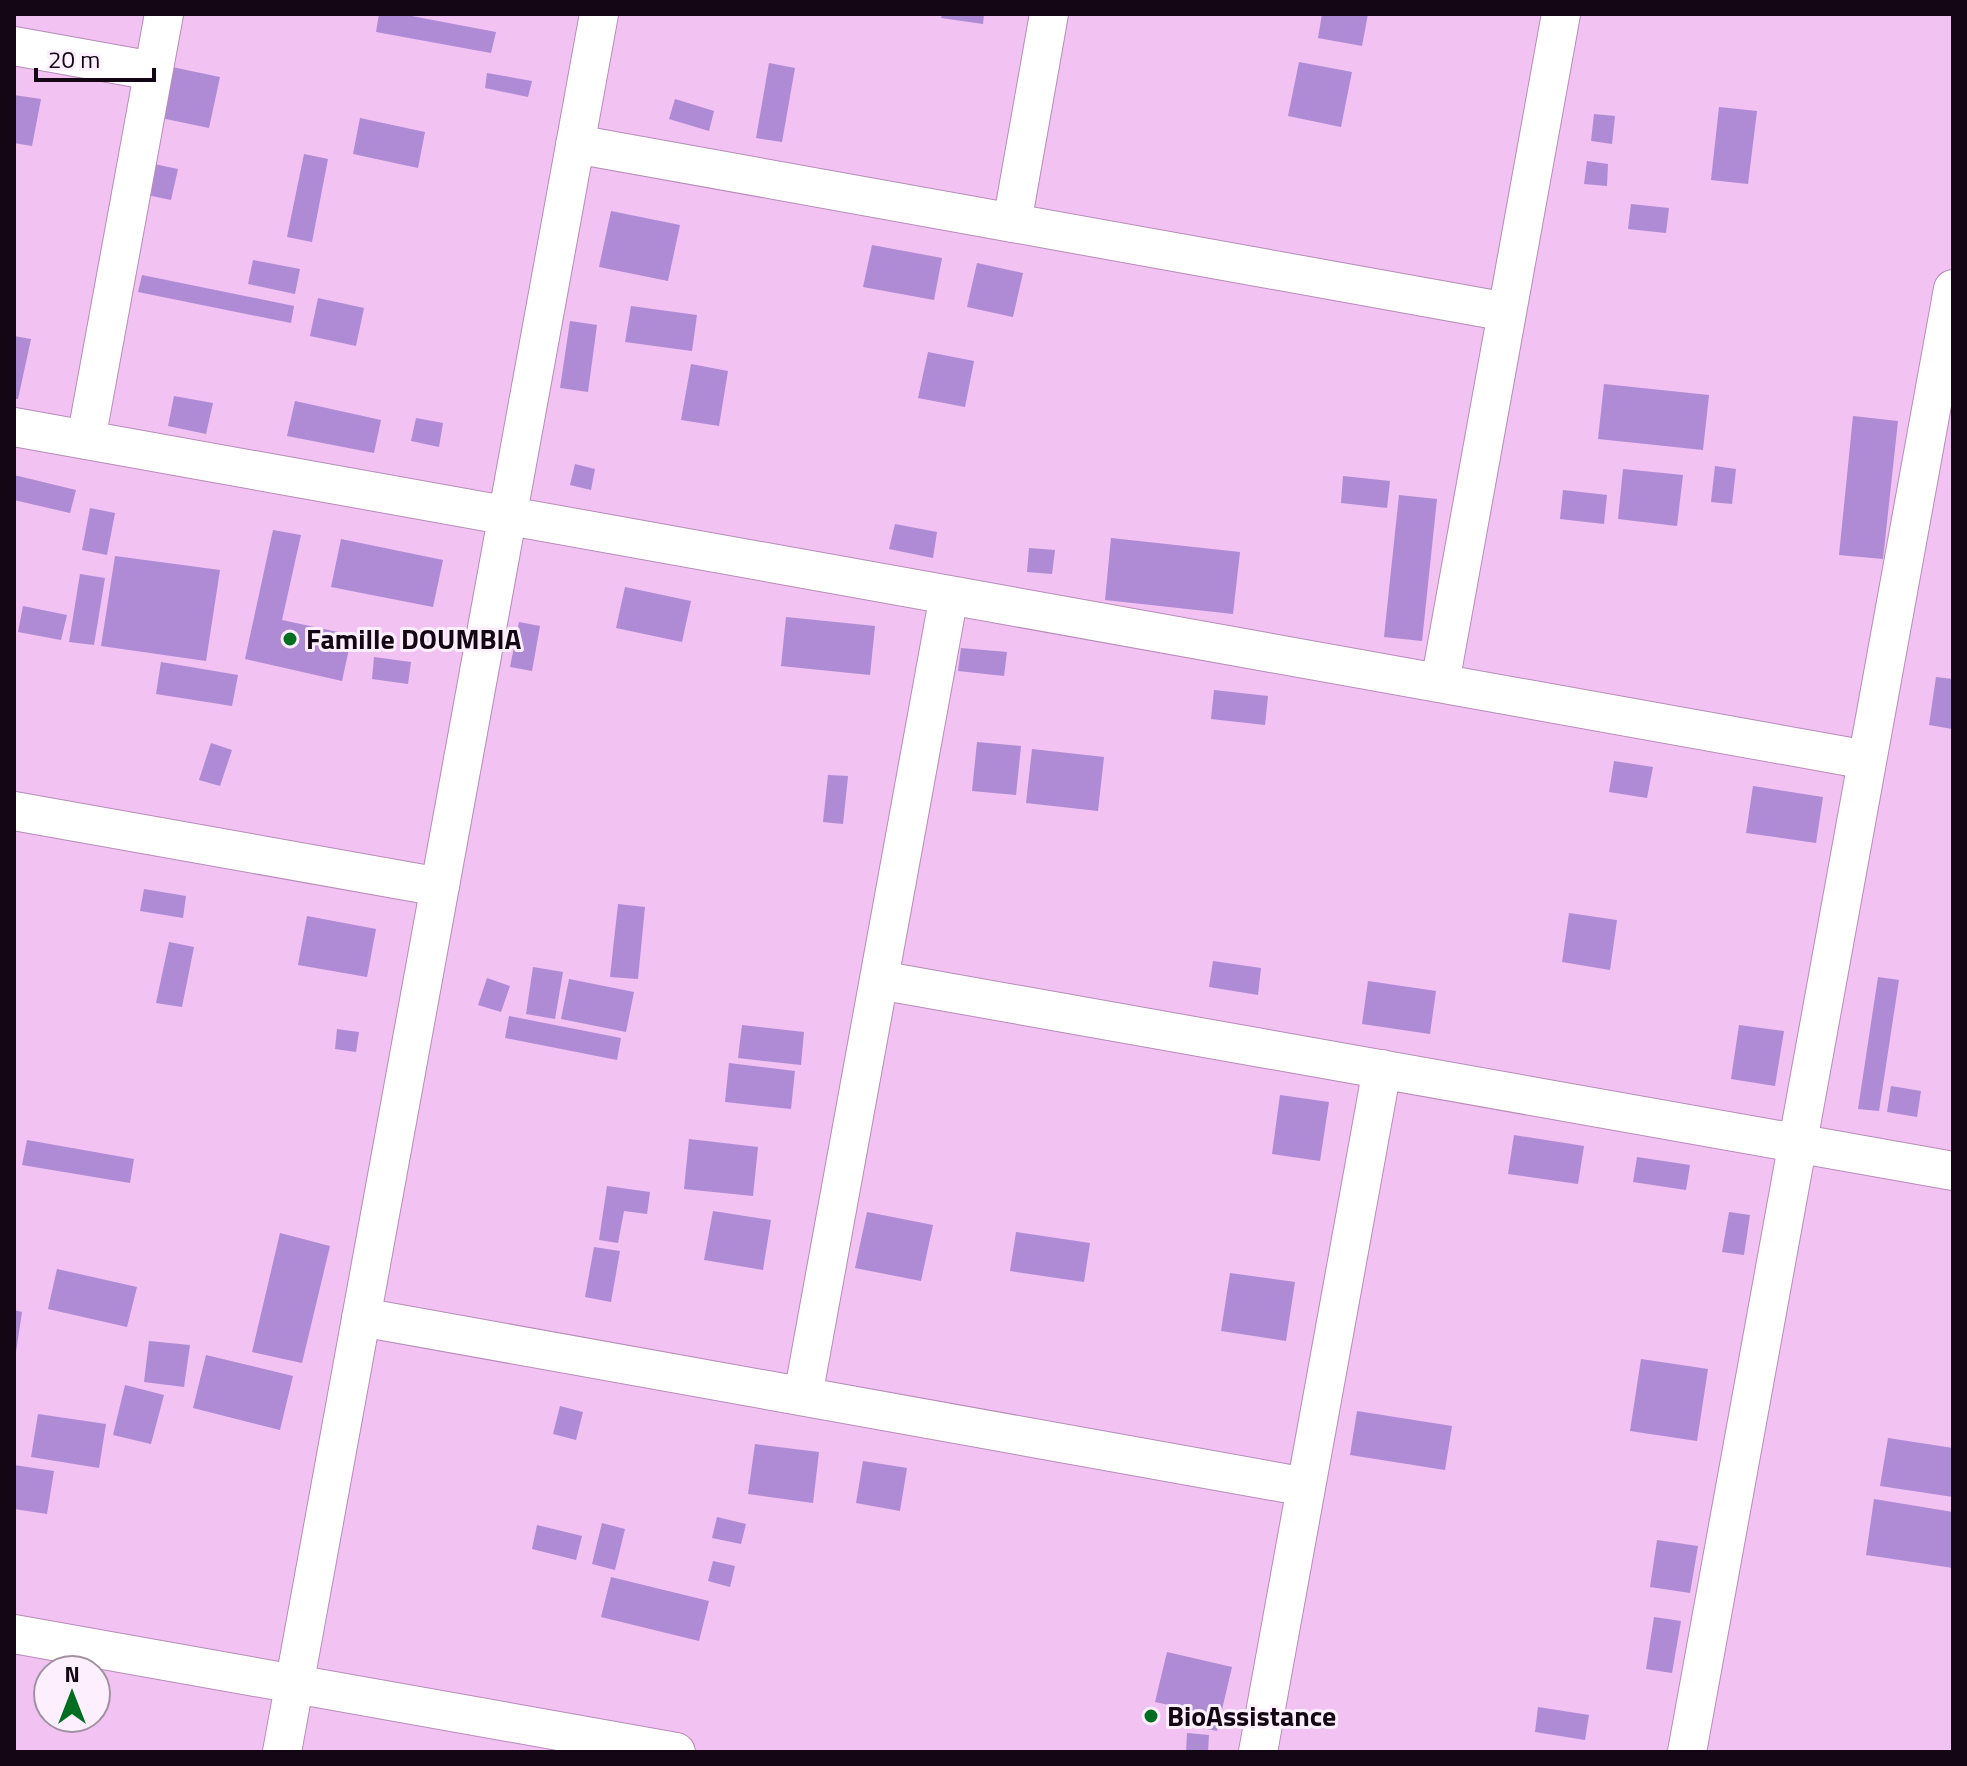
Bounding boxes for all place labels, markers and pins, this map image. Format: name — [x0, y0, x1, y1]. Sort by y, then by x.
place label: Famille DOUMBIA — [306, 617, 521, 660]
marker: Famille DOUMBIA — [281, 630, 299, 648]
place label: BioAssistance — [1167, 1694, 1336, 1737]
marker: BioAssistance — [1142, 1707, 1160, 1725]

